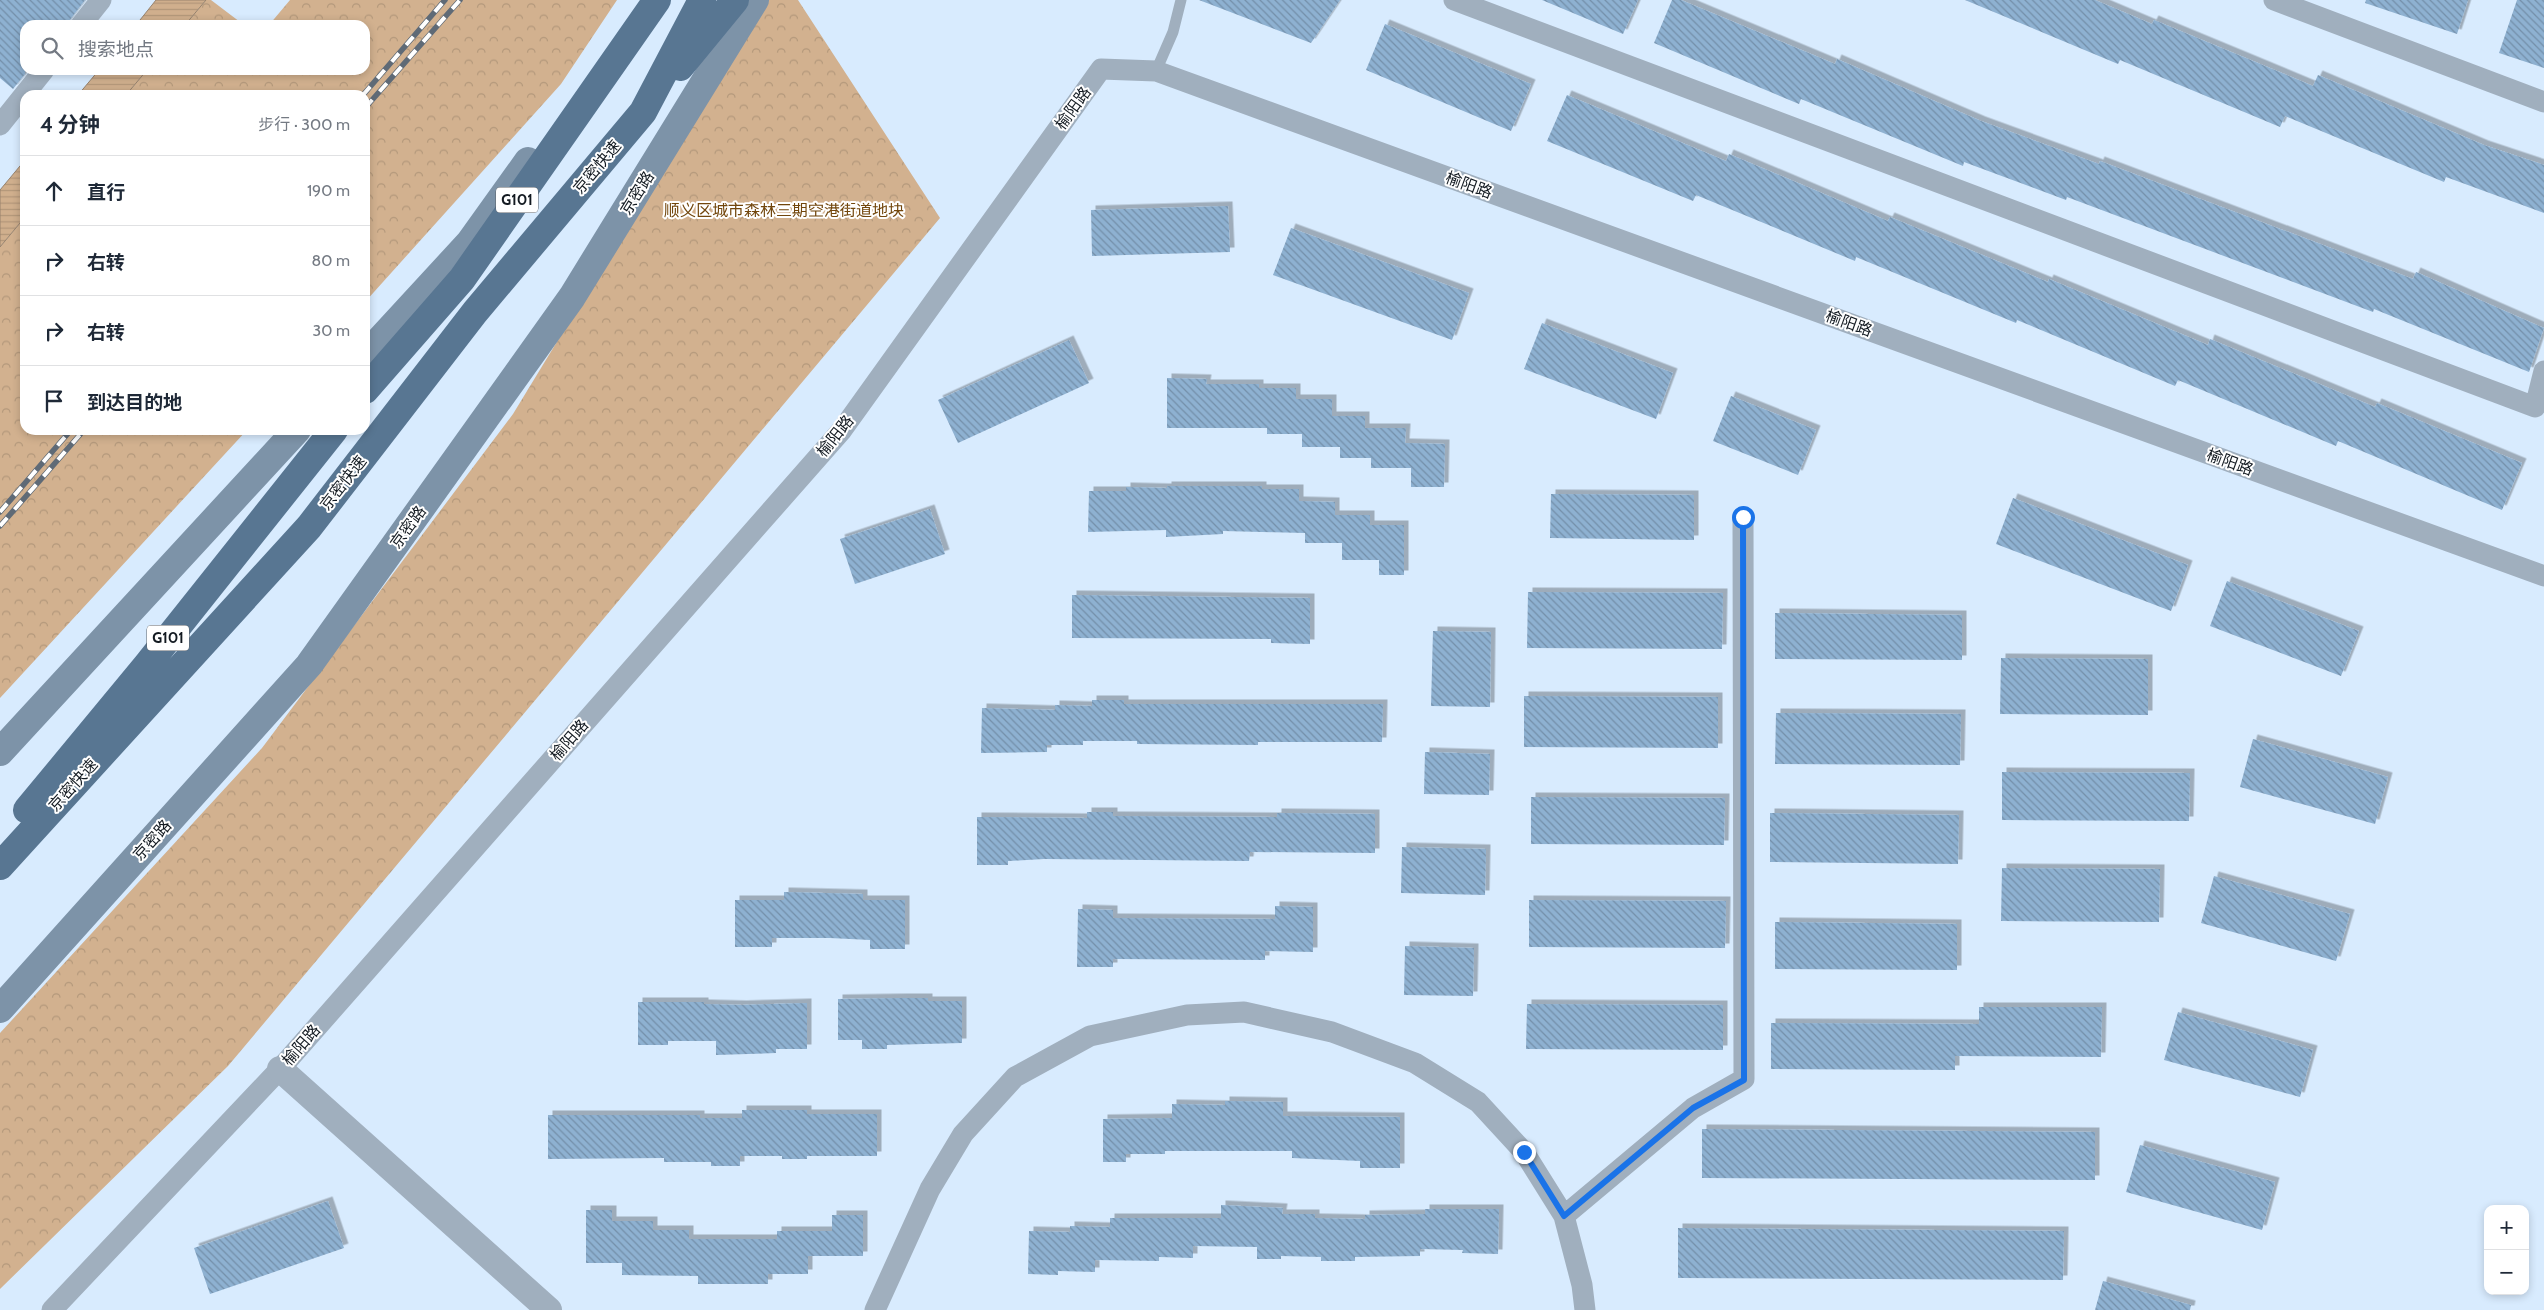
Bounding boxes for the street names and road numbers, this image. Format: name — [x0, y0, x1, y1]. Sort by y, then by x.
street label: 榆阳路 — [1051, 83, 1095, 133]
street label: 京密快速 — [569, 136, 625, 198]
street label: 京密路 — [616, 168, 658, 218]
street label: 榆阳路 — [1443, 168, 1495, 202]
road number: G101 — [496, 188, 538, 212]
street label: 榆阳路 — [1823, 306, 1875, 340]
street label: 榆阳路 — [813, 411, 857, 461]
street label: 榆阳路 — [2204, 445, 2256, 479]
street label: 京密快速 — [316, 452, 370, 514]
street label: 京密路 — [386, 502, 430, 552]
road number: G101 — [147, 626, 189, 650]
street label: 榆阳路 — [546, 716, 592, 764]
street label: 京密快速 — [45, 755, 101, 815]
street label: 京密路 — [129, 816, 175, 864]
street label: 榆阳路 — [278, 1021, 324, 1069]

